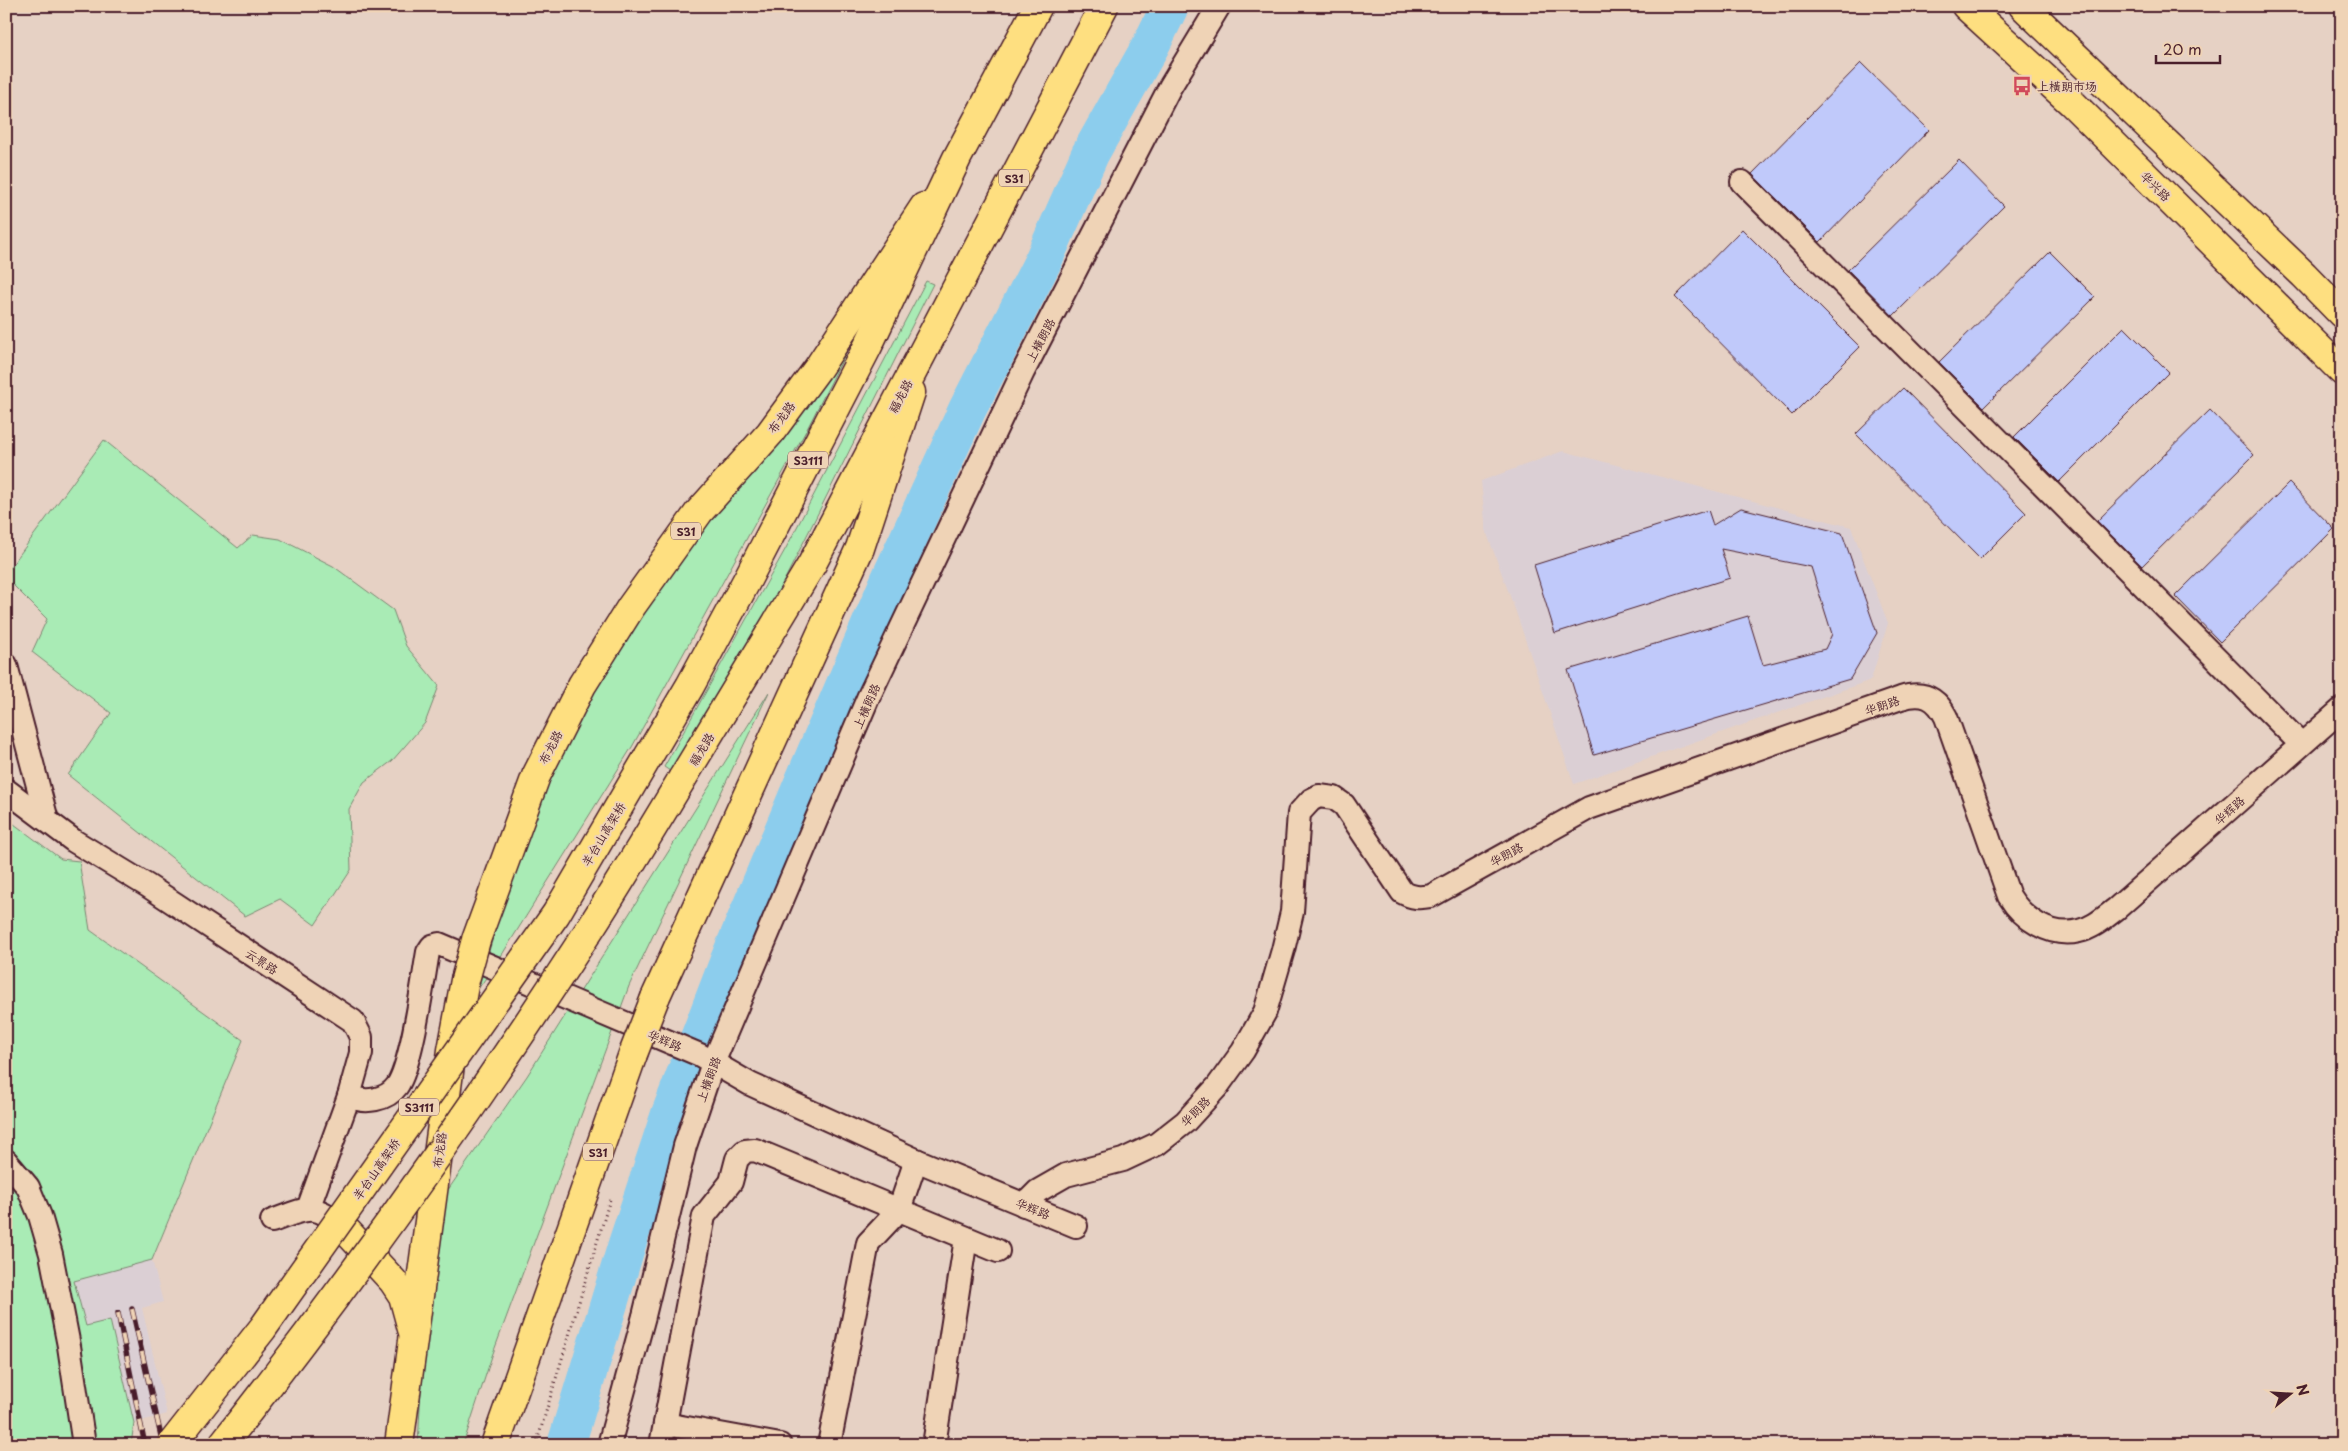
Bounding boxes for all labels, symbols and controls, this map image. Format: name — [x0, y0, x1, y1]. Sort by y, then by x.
scale bar — [2156, 32, 2219, 64]
text: 20 m — [2163, 37, 2202, 60]
bus stop icon: 上横朗市场 — [2011, 75, 2033, 97]
place label: 上横朗市场 — [2037, 77, 2097, 95]
street label: 华兴路 — [2137, 167, 2175, 205]
road number: S31 — [999, 170, 1029, 187]
street label: 上横朗路 — [1021, 315, 1059, 365]
street label: 福龙路 — [884, 376, 916, 416]
street label: 布龙路 — [763, 397, 799, 437]
road number: S3111 — [788, 452, 828, 468]
road number: S31 — [671, 522, 701, 540]
street label: 上横朗路 — [848, 680, 884, 732]
street label: 华朗路 — [1862, 691, 1902, 719]
street label: 布龙路 — [534, 727, 566, 767]
street label: 福龙路 — [684, 729, 718, 769]
street label: 华辉路 — [2210, 791, 2248, 829]
street label: 羊台山高架桥 — [577, 798, 630, 870]
street label: 华朗路 — [1486, 837, 1526, 871]
street label: 云景路 — [242, 944, 282, 978]
street label: 华辉路 — [645, 1025, 685, 1055]
street label: 上横朗路 — [691, 1053, 725, 1105]
street label: 华朗路 — [1176, 1092, 1214, 1130]
road number: S3111 — [399, 1098, 439, 1116]
street label: 布龙路 — [428, 1131, 450, 1169]
street label: 羊台山高架桥 — [348, 1134, 405, 1204]
road number: S31 — [583, 1144, 613, 1160]
street label: 华辉路 — [1013, 1193, 1053, 1223]
north arrow — [2266, 1368, 2316, 1418]
text: N — [2291, 1381, 2315, 1398]

